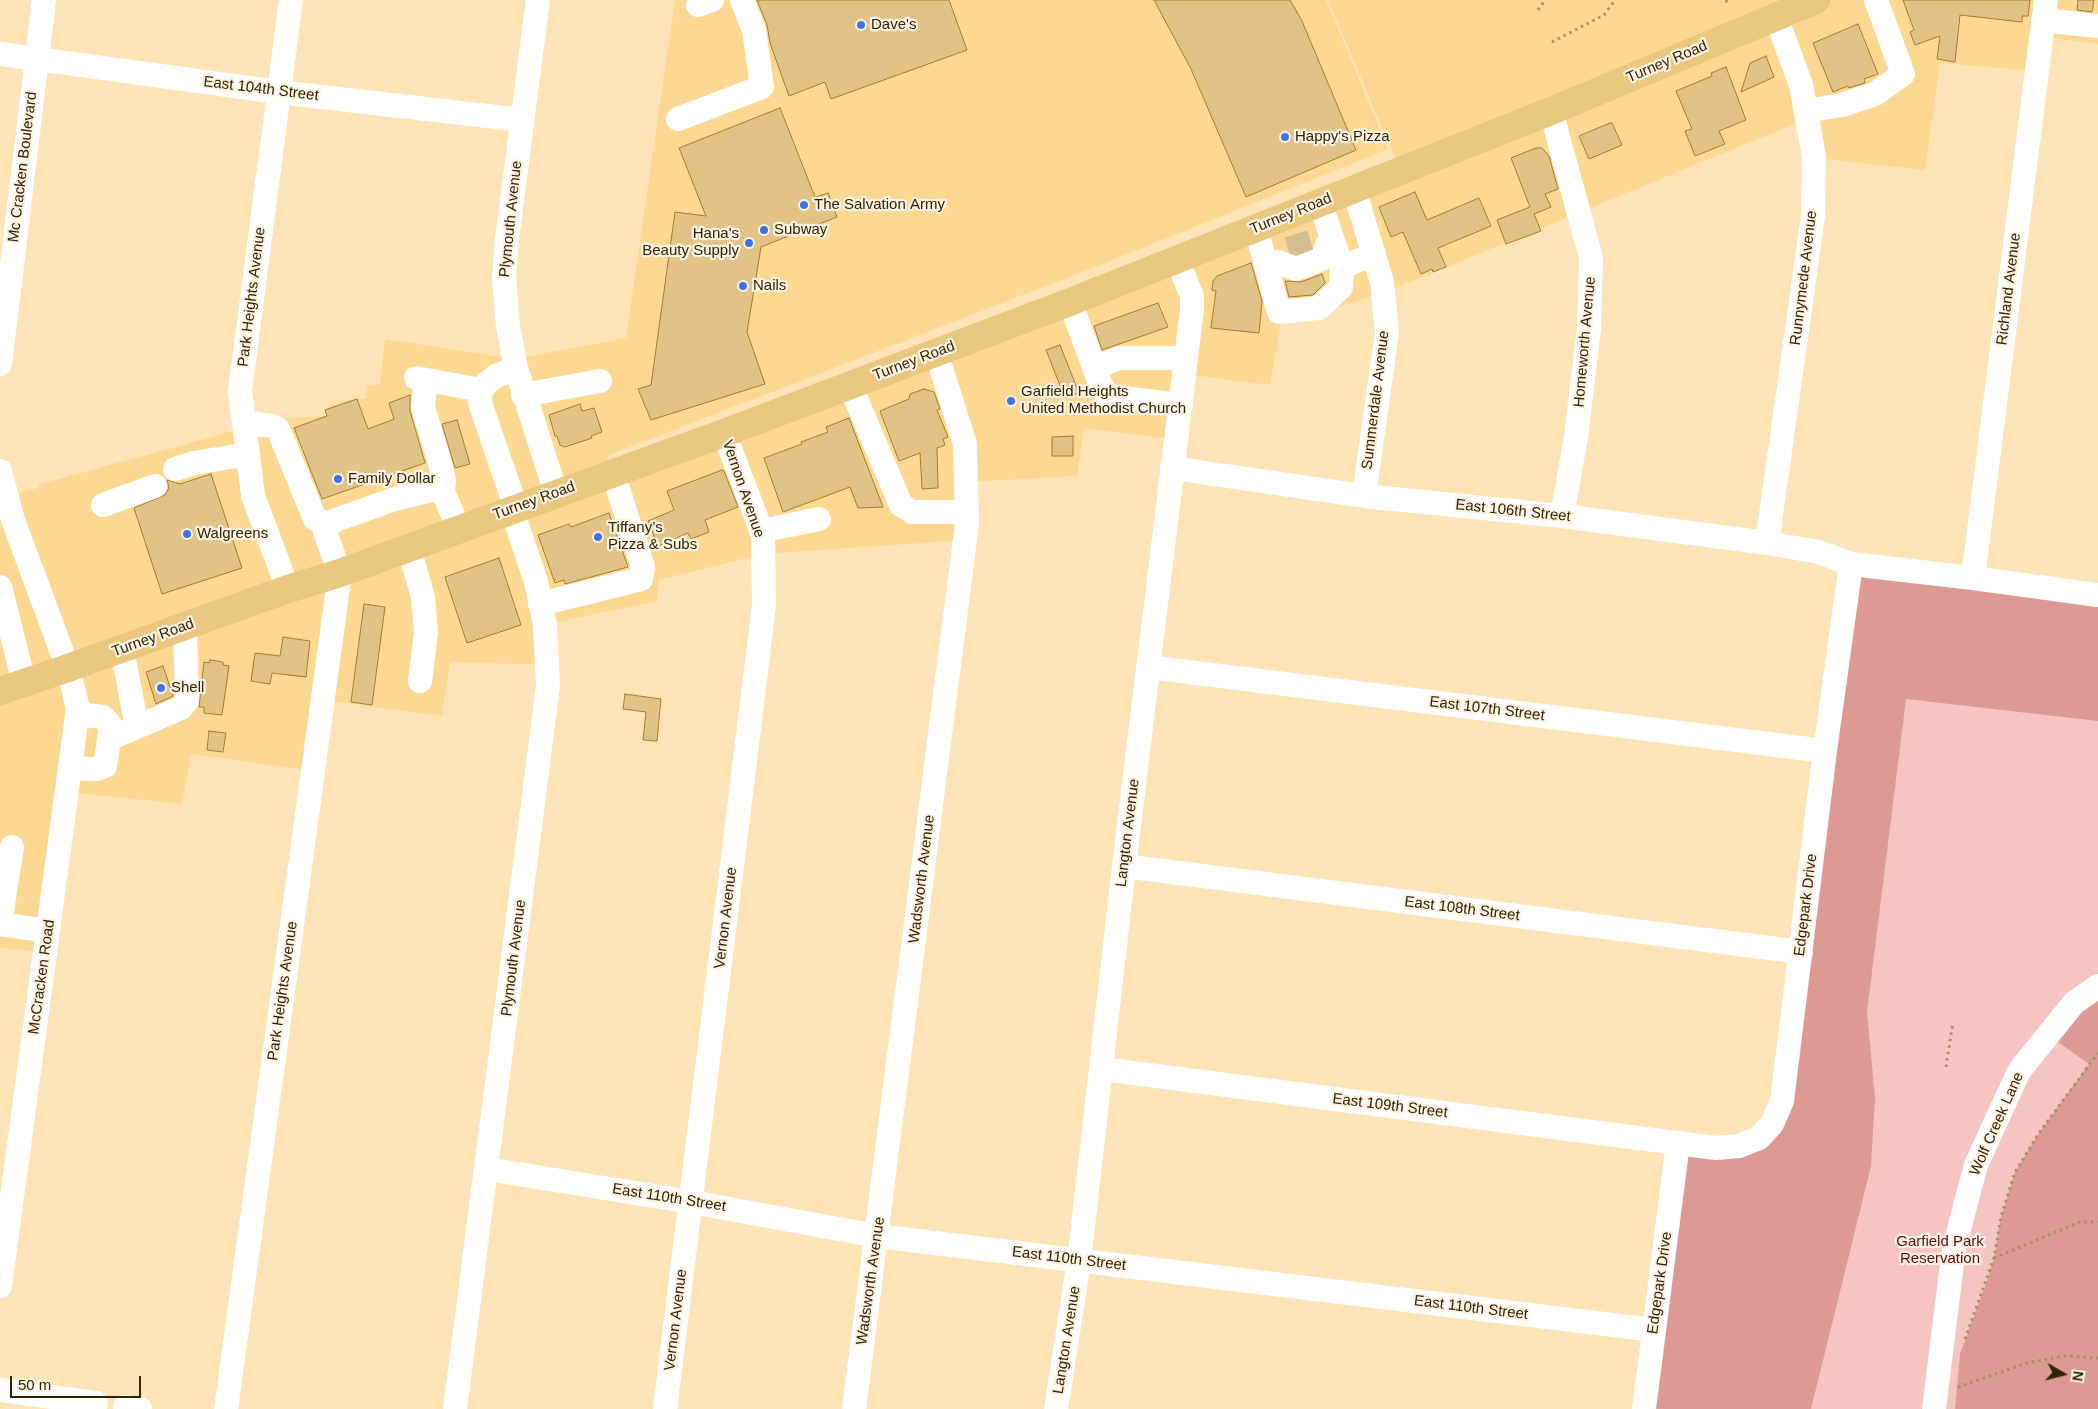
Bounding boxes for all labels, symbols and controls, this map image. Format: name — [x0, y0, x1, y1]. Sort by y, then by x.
place label: Dave's — [871, 16, 916, 34]
marker: Dave's — [855, 19, 867, 31]
street label: Turney Road — [1624, 37, 1710, 87]
street label: East 104th Street — [202, 73, 320, 105]
street label: Mc Cracken Boulevard — [5, 91, 41, 243]
place label: Happy's Pizza — [1295, 128, 1390, 146]
marker: Happy's Pizza — [1279, 131, 1291, 143]
street label: Plymouth Avenue — [496, 160, 526, 278]
street label: Turney Road — [1248, 190, 1334, 238]
place label: The Salvation Army — [814, 196, 945, 214]
marker: The Salvation Army — [798, 199, 810, 211]
street label: Runnymede Avenue — [1787, 210, 1821, 346]
place label: Subway — [774, 221, 827, 239]
marker: Subway — [758, 224, 770, 236]
place label: Hana's Beauty Supply — [642, 225, 739, 260]
street label: Park Heights Avenue — [234, 226, 270, 368]
street label: Richland Avenue — [1993, 232, 2025, 346]
marker: Hana's Beauty Supply — [743, 237, 755, 249]
street label: Homeworth Avenue — [1570, 276, 1600, 408]
place label: Nails — [753, 277, 786, 295]
marker: Nails — [737, 280, 749, 292]
street label: Summerdale Avenue — [1359, 330, 1393, 470]
street label: Turney Road — [871, 337, 957, 385]
place label: Garfield Heights United Methodist Church — [1021, 383, 1186, 418]
marker: Garfield Heights United Methodist Church — [1005, 395, 1017, 407]
street label: Vernon Avenue — [718, 438, 768, 540]
place label: Family Dollar — [348, 470, 436, 488]
marker: Family Dollar — [332, 473, 344, 485]
street label: Turney Road — [490, 478, 578, 524]
street label: East 106th Street — [1454, 496, 1572, 526]
place label: Tiffany’s Pizza & Subs — [608, 519, 697, 554]
place label: Walgreens — [197, 525, 268, 543]
marker: Walgreens — [181, 528, 193, 540]
marker: Tiffany’s Pizza & Subs — [592, 531, 604, 543]
street label: Turney Road — [109, 615, 197, 661]
place label: Shell — [171, 679, 204, 697]
marker: Shell — [155, 682, 167, 694]
street label: East 107th Street — [1428, 693, 1546, 725]
street label: Langton Avenue — [1112, 778, 1144, 888]
street label: Wadsworth Avenue — [905, 814, 939, 944]
street label: Edgepark Drive — [1791, 853, 1821, 957]
street label: Vernon Avenue — [711, 866, 741, 970]
street label: East 108th Street — [1403, 893, 1521, 925]
street label: Plymouth Avenue — [498, 899, 530, 1017]
street label: McCracken Road — [25, 918, 59, 1036]
street label: Park Heights Avenue — [264, 920, 302, 1062]
street label: Wolf Creek Lane — [1966, 1069, 2028, 1179]
street label: East 109th Street — [1331, 1090, 1449, 1122]
street label: East 110th Street — [611, 1180, 727, 1216]
street label: Wadsworth Avenue — [853, 1216, 889, 1346]
street label: Edgepark Drive — [1644, 1231, 1676, 1335]
park label: Garfield Park Reservation — [1896, 1233, 1984, 1268]
street label: East 110th Street — [1011, 1243, 1127, 1275]
street label: Vernon Avenue — [661, 1268, 691, 1372]
street label: Langton Avenue — [1050, 1285, 1084, 1395]
street label: East 110th Street — [1413, 1292, 1529, 1324]
north arrow — [2038, 1349, 2088, 1399]
scale bar — [12, 1366, 144, 1398]
text: N — [2069, 1370, 2086, 1382]
text: 50 m — [18, 1376, 51, 1393]

